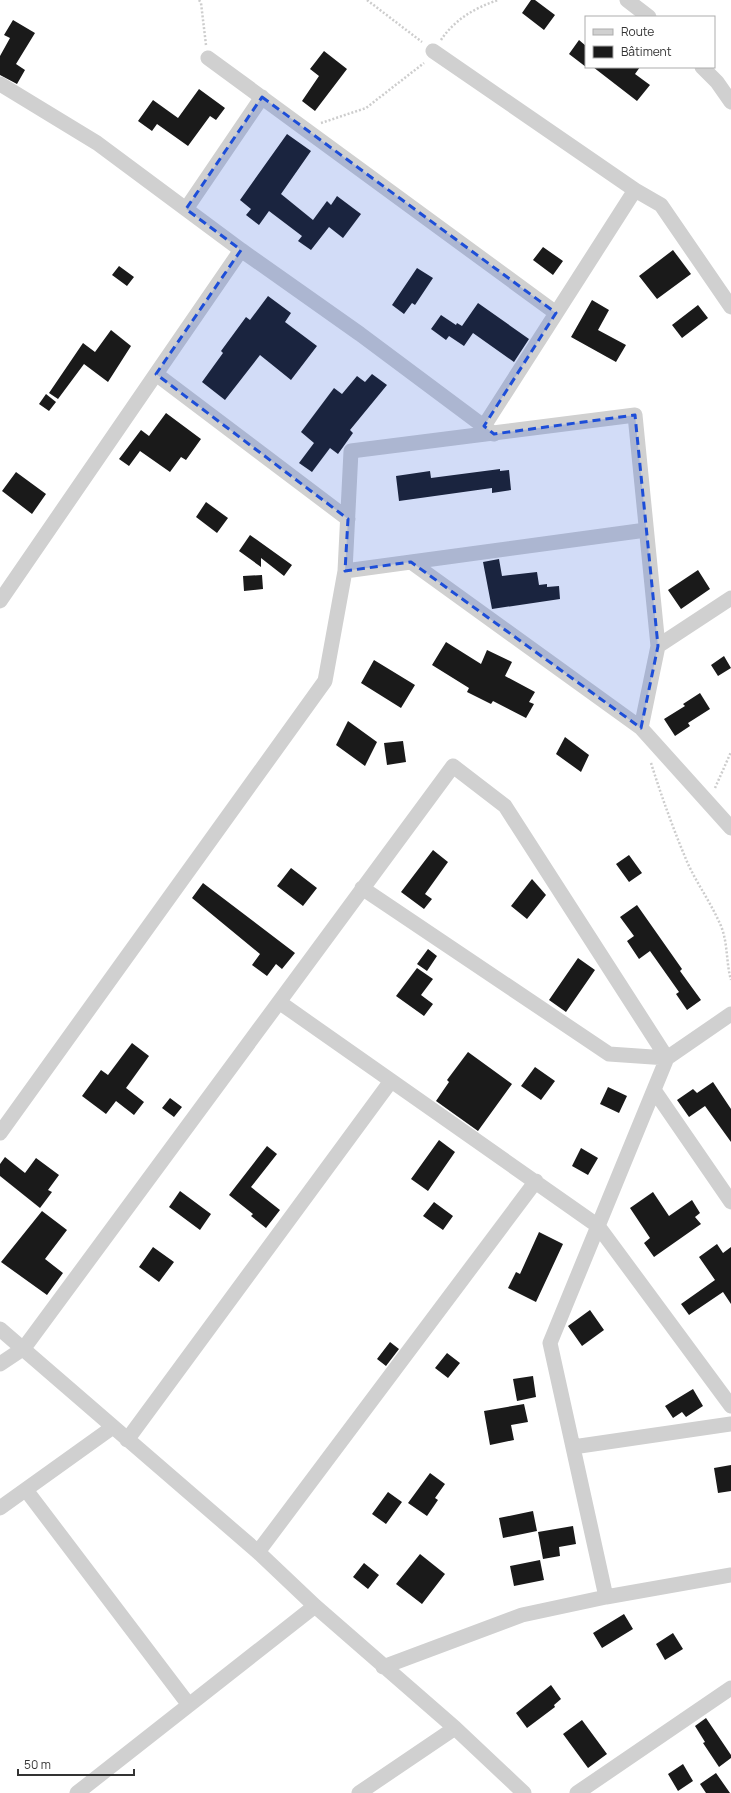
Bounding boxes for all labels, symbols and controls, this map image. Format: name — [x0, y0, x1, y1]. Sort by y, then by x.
legend — [585, 16, 715, 68]
text: Route — [621, 23, 654, 40]
text: Bâtiment — [621, 43, 672, 60]
scale bar — [18, 1751, 134, 1777]
text: 50 m — [24, 1756, 51, 1773]

